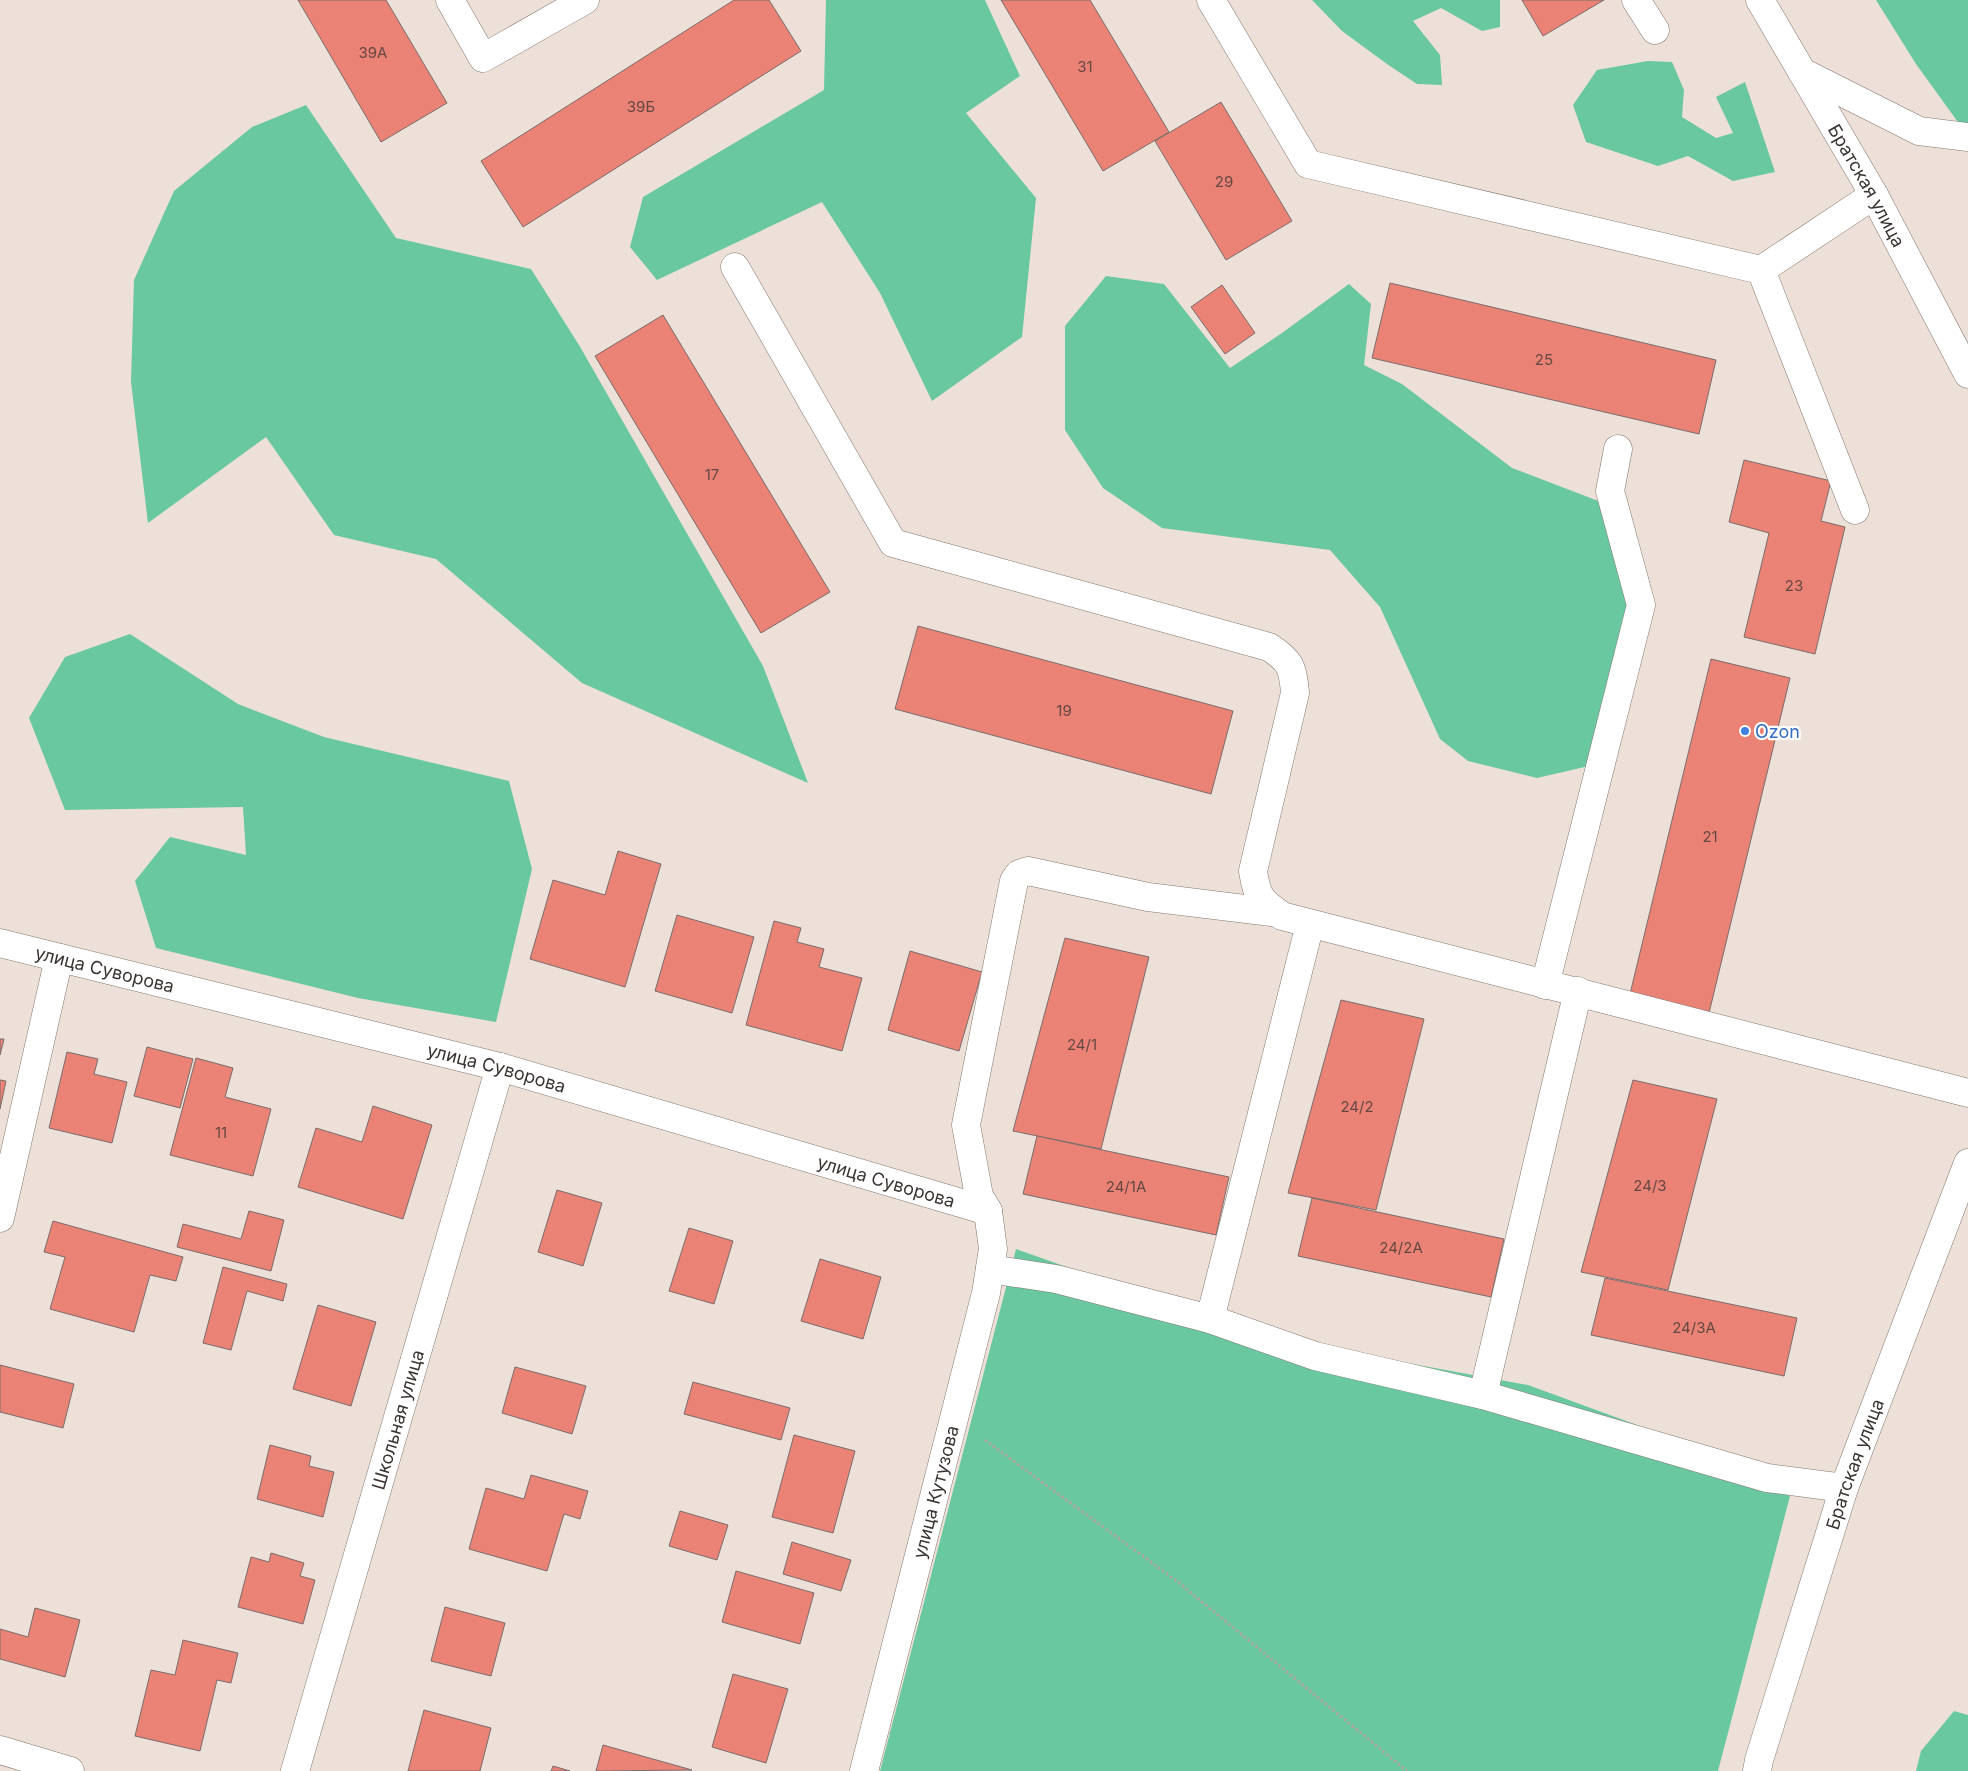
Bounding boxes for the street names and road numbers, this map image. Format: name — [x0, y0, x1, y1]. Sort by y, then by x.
street label: Братская улица — [1824, 120, 1910, 250]
street label: улица Суворова — [33, 942, 177, 996]
street label: улица Суворова — [425, 1039, 568, 1096]
street label: улица Суворова — [815, 1151, 958, 1211]
street label: Школьная улица — [367, 1347, 428, 1492]
street label: Братская улица — [1821, 1396, 1888, 1532]
street label: улица Кутузова — [908, 1423, 962, 1561]

